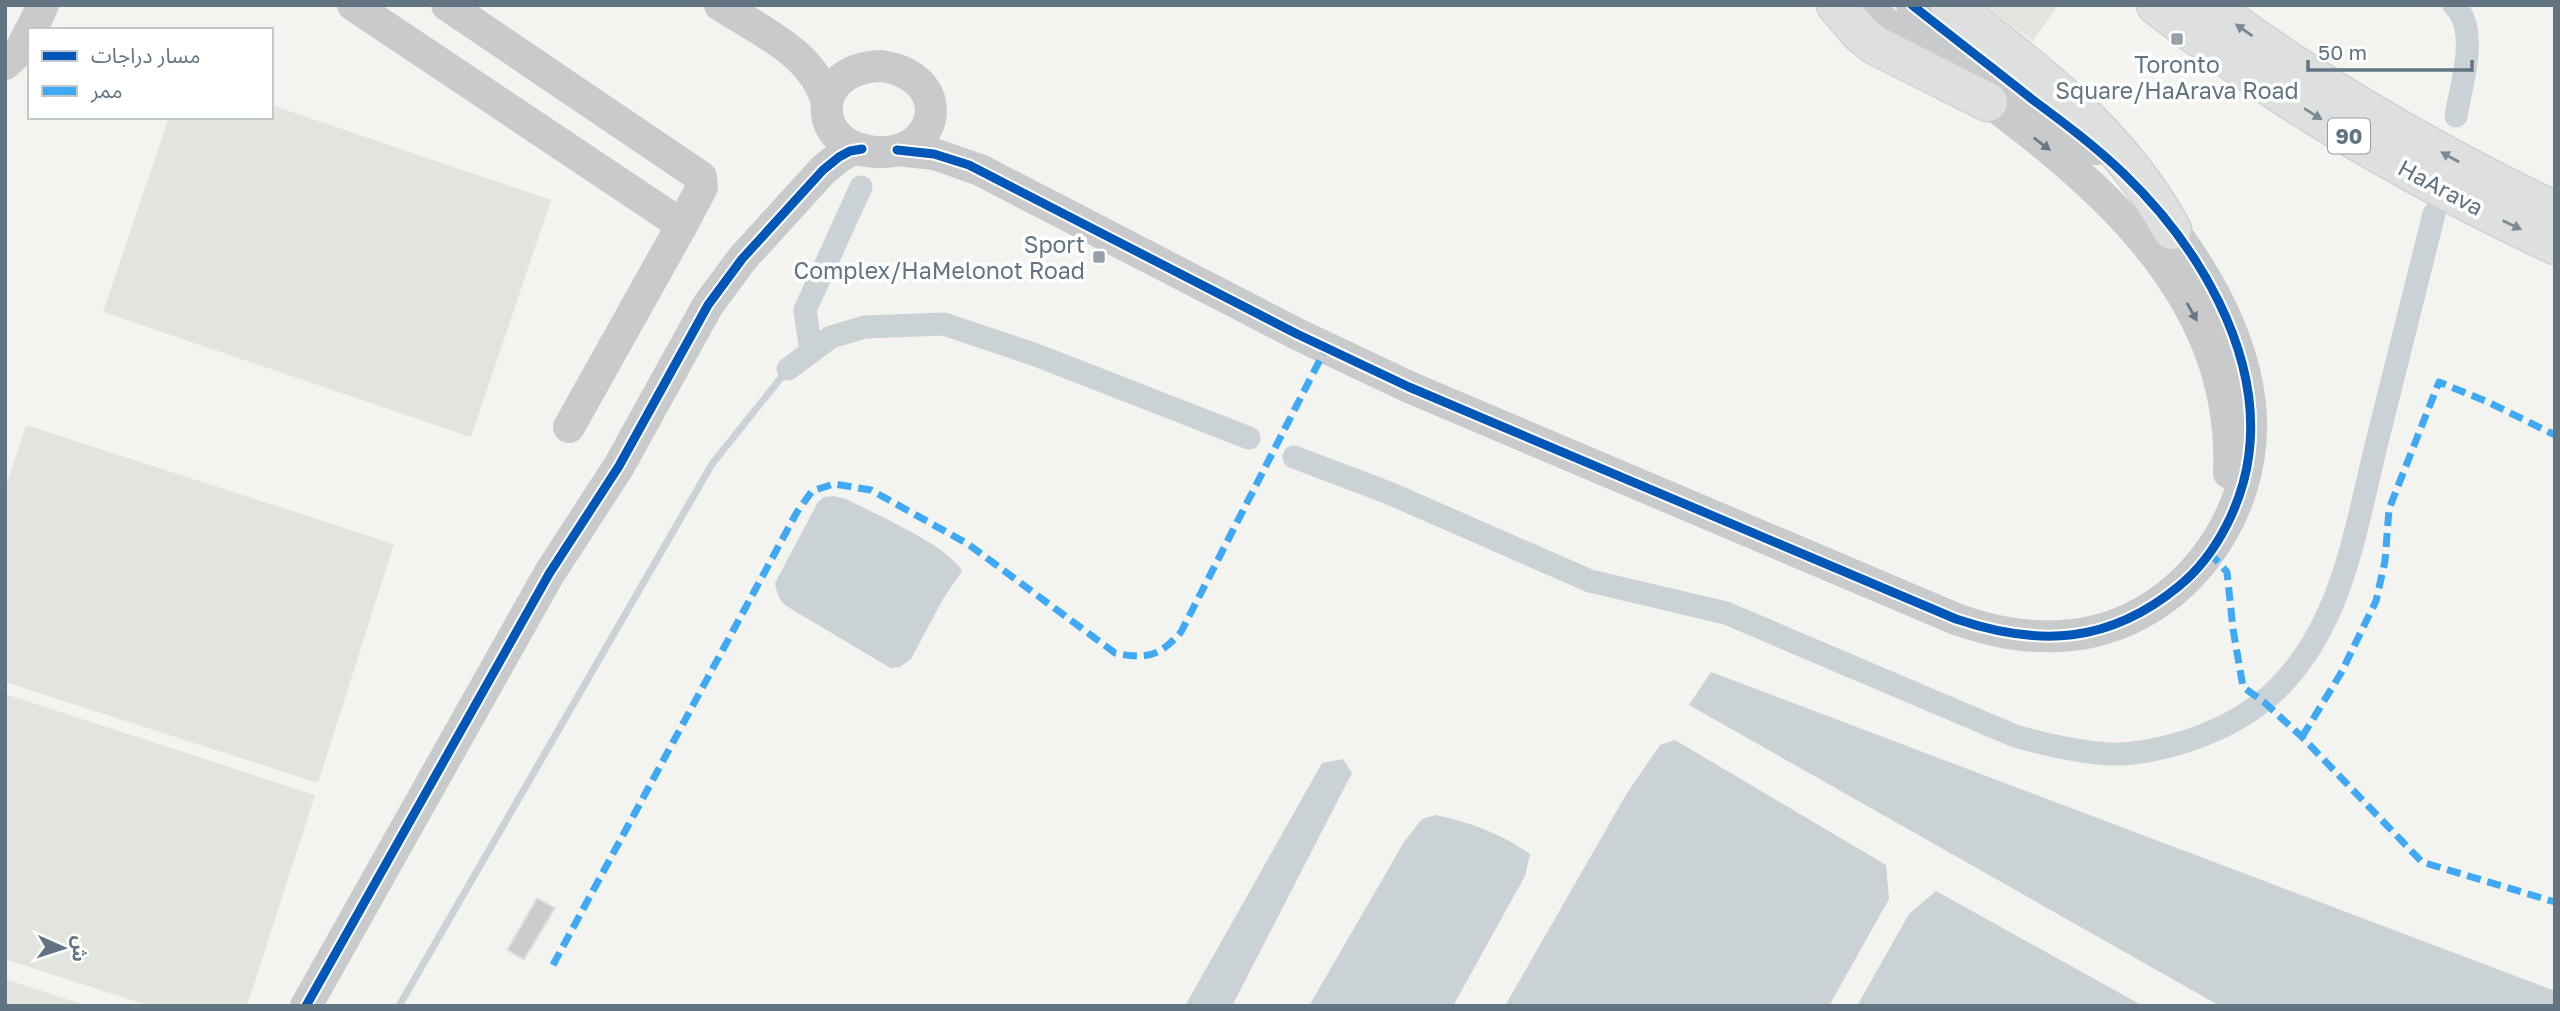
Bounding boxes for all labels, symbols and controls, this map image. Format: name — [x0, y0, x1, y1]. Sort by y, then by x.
one-way arrow — [2235, 23, 2253, 37]
legend — [28, 28, 273, 119]
scale bar — [2308, 28, 2472, 72]
marker: Toronto Square/HaArava Road — [2169, 31, 2185, 47]
text: 50 m — [2318, 39, 2367, 65]
text: مسار دراجات — [91, 42, 200, 68]
place label: Toronto Square/HaArava Road — [2055, 50, 2299, 104]
text: ممر — [90, 77, 122, 103]
one-way arrow — [2303, 107, 2323, 120]
road number: 90 — [2328, 118, 2370, 154]
one-way arrow — [2033, 136, 2051, 150]
one-way arrow — [2441, 151, 2460, 163]
street label: HaArava — [2394, 153, 2488, 221]
one-way arrow — [2502, 219, 2522, 230]
place label: Sport Complex/HaMelonot Road — [794, 230, 1085, 284]
marker: Sport Complex/HaMelonot Road — [1091, 249, 1107, 265]
one-way arrow — [2186, 303, 2198, 322]
north arrow — [28, 913, 98, 983]
text: ش — [68, 935, 93, 963]

